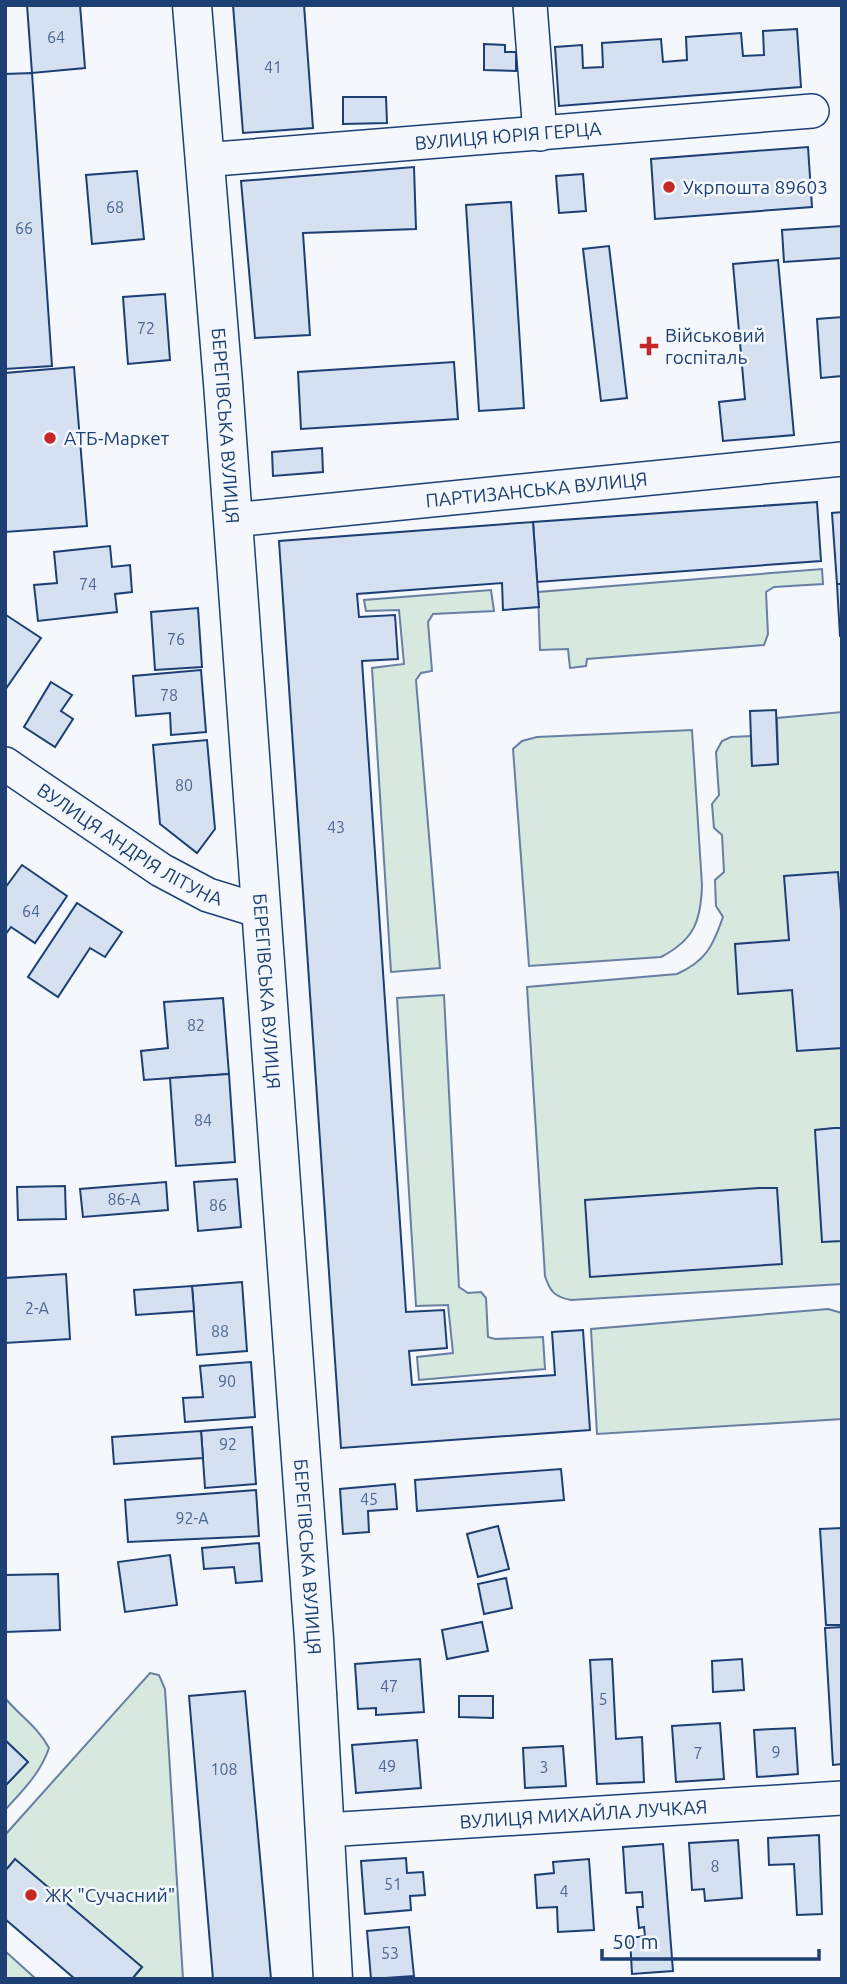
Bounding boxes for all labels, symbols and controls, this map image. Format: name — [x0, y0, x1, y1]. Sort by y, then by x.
house number: 64 — [47, 28, 65, 46]
house number: 41 — [264, 58, 282, 76]
street label: ВУЛИЦЯ ЮРІЯ ГЕРЦА — [414, 117, 603, 154]
place label: Укрпошта 89603 — [683, 176, 828, 198]
marker: Укрпошта 89603 — [661, 179, 677, 195]
house number: 68 — [106, 198, 124, 216]
house number: 66 — [15, 219, 33, 237]
house number: 72 — [137, 319, 155, 337]
place label: Військовий госпіталь — [665, 324, 765, 368]
street label: БЕРЕГІВСЬКА ВУЛИЦЯ — [208, 327, 244, 524]
marker: Військовий госпіталь — [639, 336, 659, 356]
place label: АТБ-Маркет — [64, 427, 170, 449]
marker: АТБ-Маркет — [42, 430, 58, 446]
street label: ПАРТИЗАНСЬКА ВУЛИЦЯ — [425, 468, 648, 512]
house number: 74 — [79, 575, 97, 593]
house number: 76 — [167, 630, 185, 648]
house number: 78 — [160, 686, 178, 704]
house number: 80 — [175, 776, 193, 794]
street label: ВУЛИЦЯ АНДРІЯ ЛІТУНА — [33, 778, 226, 910]
house number: 43 — [327, 818, 345, 836]
street label: БЕРЕГІВСЬКА ВУЛИЦЯ — [249, 892, 285, 1090]
house number: 64 — [22, 902, 40, 920]
house number: 82 — [187, 1016, 205, 1034]
house number: 84 — [194, 1111, 212, 1129]
house number: 86-А — [107, 1190, 141, 1208]
house number: 86 — [209, 1196, 227, 1214]
house number: 2-А — [25, 1299, 50, 1317]
house number: 88 — [211, 1322, 229, 1340]
house number: 90 — [218, 1372, 236, 1390]
house number: 92 — [219, 1435, 237, 1453]
street label: БЕРЕГІВСЬКА ВУЛИЦЯ — [290, 1458, 326, 1655]
house number: 45 — [360, 1490, 378, 1508]
house number: 92-А — [175, 1509, 209, 1527]
house number: 47 — [380, 1677, 398, 1695]
house number: 5 — [598, 1690, 608, 1708]
house number: 9 — [771, 1743, 781, 1761]
house number: 7 — [693, 1744, 703, 1762]
house number: 49 — [378, 1757, 396, 1775]
house number: 3 — [539, 1758, 549, 1776]
house number: 108 — [210, 1760, 238, 1778]
street label: ВУЛИЦЯ МИХАЙЛА ЛУЧКАЯ — [459, 1795, 708, 1833]
house number: 8 — [710, 1857, 720, 1875]
house number: 51 — [384, 1875, 402, 1893]
house number: 4 — [559, 1882, 569, 1900]
place label: ЖК "Сучасний" — [45, 1884, 175, 1906]
marker: ЖК "Сучасний" — [23, 1887, 39, 1903]
scale bar — [602, 1918, 819, 1962]
text: 50 m — [612, 1929, 659, 1953]
house number: 53 — [381, 1944, 399, 1962]

